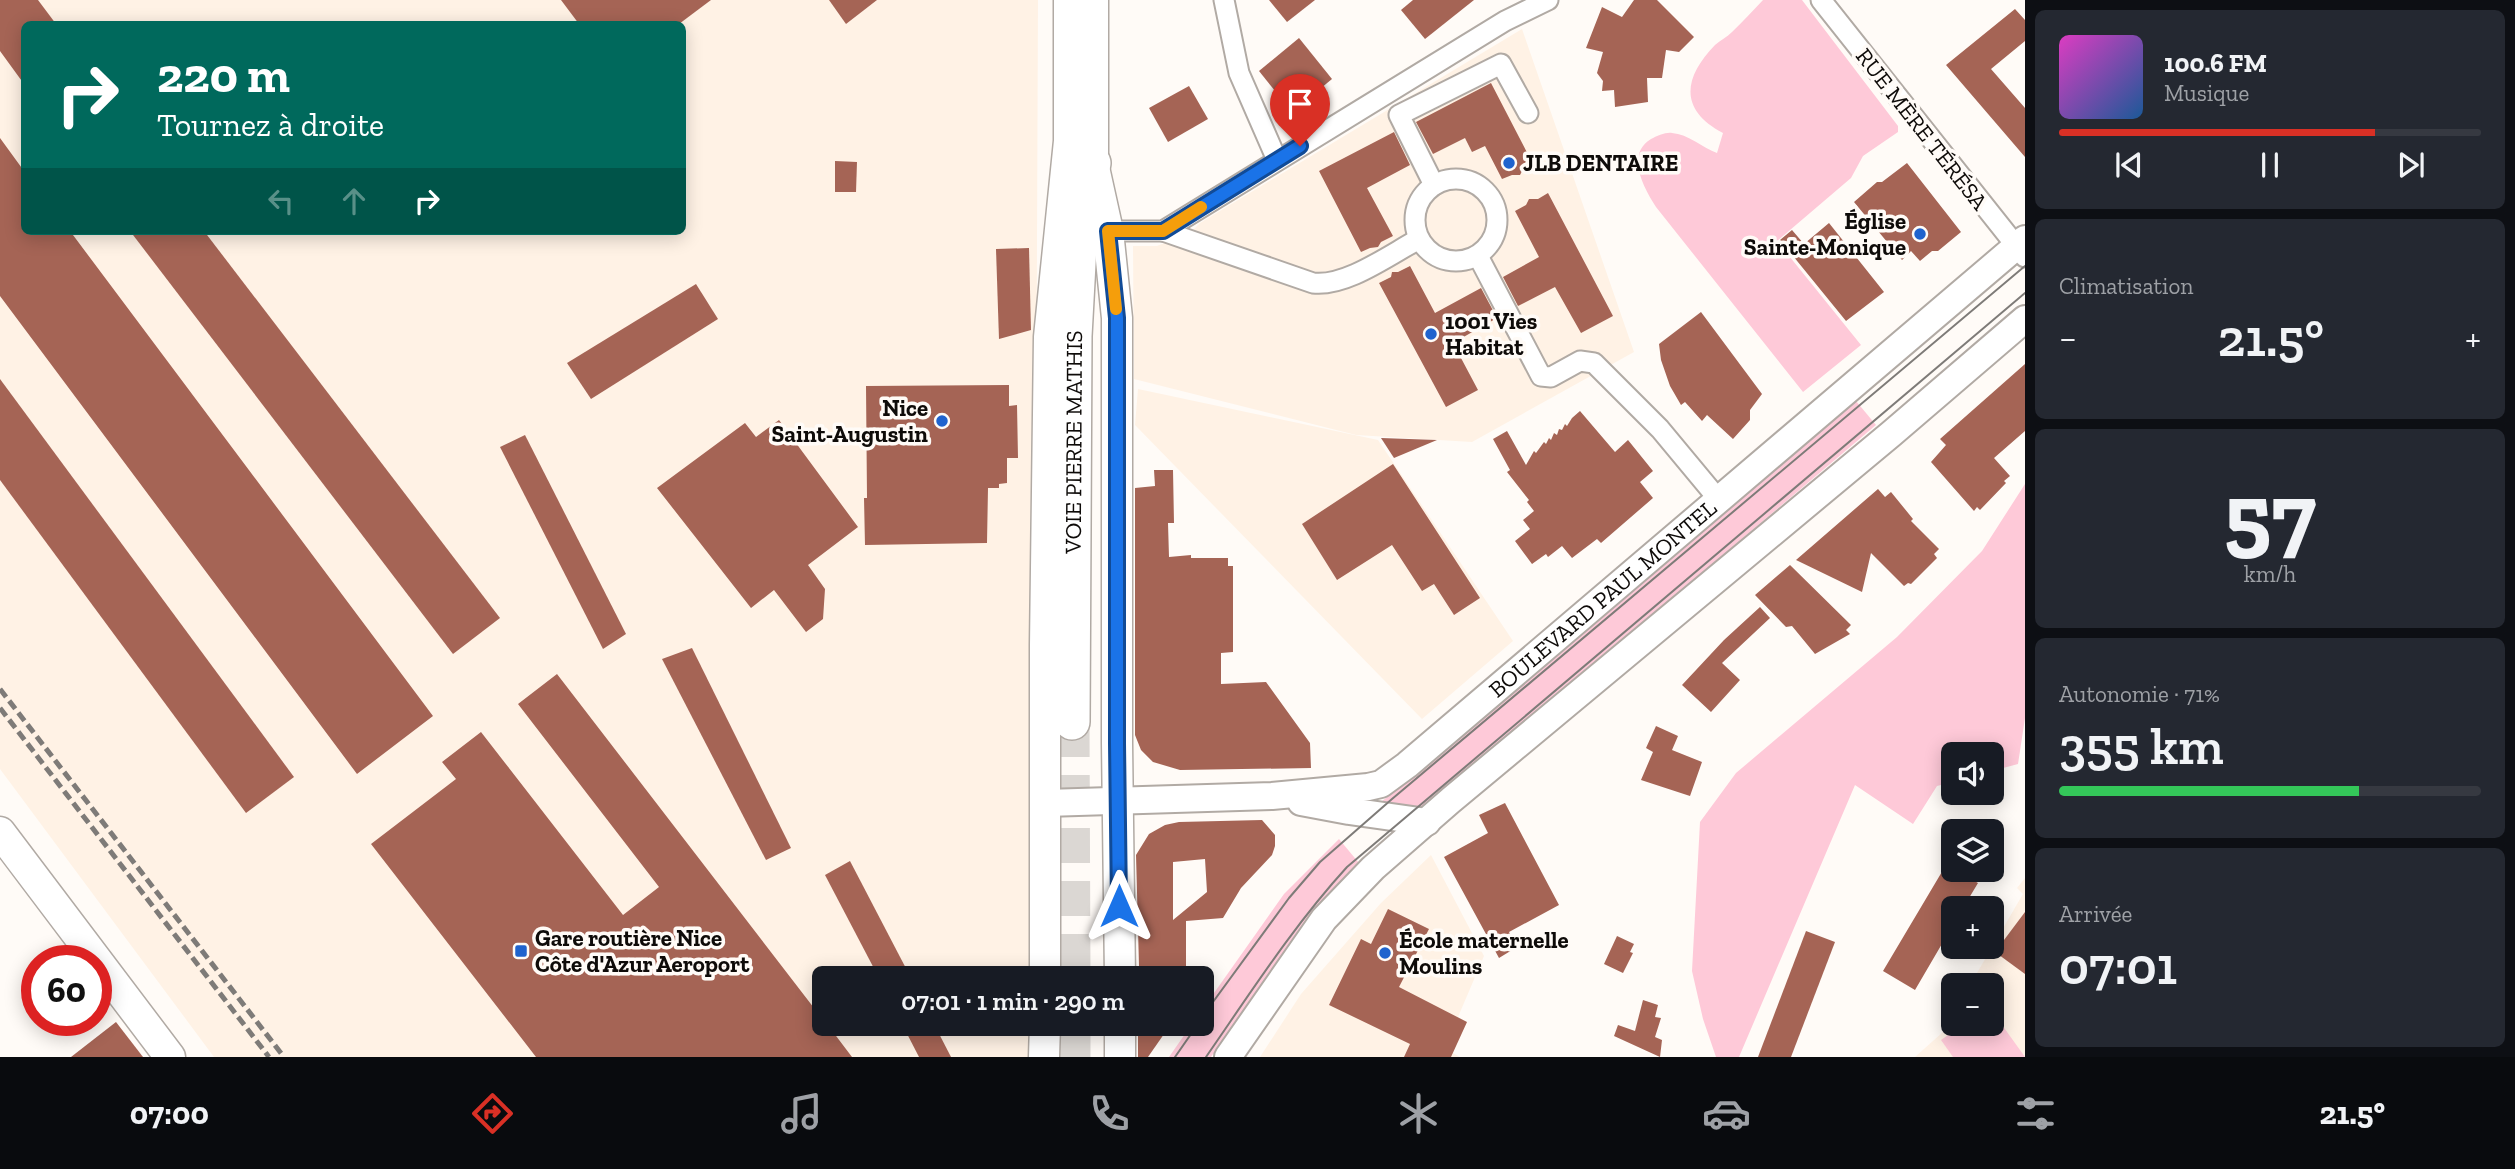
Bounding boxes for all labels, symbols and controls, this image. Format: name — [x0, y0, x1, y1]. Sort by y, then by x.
street label: RUE MÈRE TÉRÉSA — [1850, 42, 1995, 216]
text: 220 m — [157, 46, 290, 105]
text: 100.6 FM — [2164, 47, 2267, 79]
icon: right — [42, 49, 133, 140]
pin — [1270, 74, 1330, 146]
text: Musique — [2164, 79, 2249, 107]
icon: arrive — [1281, 85, 1319, 123]
text: Tournez à droite — [157, 106, 384, 144]
icon: previous — [2110, 146, 2148, 184]
icon: pause — [2251, 146, 2289, 184]
icon: next — [2392, 146, 2430, 184]
place label: JLB DENTAIRE — [1523, 149, 1678, 177]
marker: JLB DENTAIRE — [1501, 155, 1517, 171]
icon: left — [262, 182, 300, 220]
icon: ahead — [335, 182, 373, 220]
icon: right — [408, 182, 446, 220]
place label: Église Sainte-Monique — [1744, 207, 1906, 261]
marker: Église Sainte-Monique — [1912, 226, 1928, 242]
text: Climatisation — [2059, 272, 2193, 300]
place label: 1001 Vies Habitat — [1445, 307, 1537, 361]
text: 21.5° — [2218, 307, 2324, 369]
text: − — [2059, 315, 2077, 361]
text: + — [2465, 315, 2481, 361]
marker: 1001 Vies Habitat — [1423, 326, 1439, 342]
street label: VOIE PIERRE MATHIS — [1059, 330, 1088, 555]
place label: Nice Saint-Augustin — [772, 394, 928, 448]
marker: Nice Saint-Augustin — [934, 413, 950, 429]
text: 57 — [2224, 460, 2316, 569]
street label: BOULEVARD PAUL MONTEL — [1483, 493, 1723, 703]
text: km/h — [2244, 560, 2296, 588]
text: Autonomie · 71% — [2059, 680, 2220, 708]
text: 355 km — [2059, 715, 2224, 777]
map controls — [1941, 742, 2004, 1036]
button: sound — [1941, 742, 2004, 805]
button: layers — [1941, 819, 2004, 882]
position arrow — [1082, 869, 1156, 943]
button: + — [1941, 896, 2004, 959]
text: Arrivée — [2059, 900, 2132, 928]
place label: Gare routière Nice Côte d'Azur Aeroport — [535, 924, 750, 978]
place label: École maternelle Moulins — [1399, 926, 1569, 980]
text: 07:01 — [2059, 935, 2177, 997]
marker: Gare routière Nice Côte d'Azur Aeroport — [513, 943, 529, 959]
speed limit sign: 60 — [21, 945, 112, 1036]
marker: École maternelle Moulins — [1377, 945, 1393, 961]
button: − — [1941, 973, 2004, 1036]
text: 07:01 · 1 min · 290 m — [901, 985, 1125, 1017]
icon: directions — [468, 1089, 517, 1138]
icon: music — [777, 1089, 826, 1138]
icon: phone — [1085, 1089, 1134, 1138]
icon: climate — [1394, 1089, 1443, 1138]
icon: car — [1702, 1089, 1751, 1138]
icon: filters — [2011, 1089, 2060, 1138]
text: 07:00 — [130, 1094, 209, 1132]
text: 21.5° — [2319, 1094, 2385, 1132]

